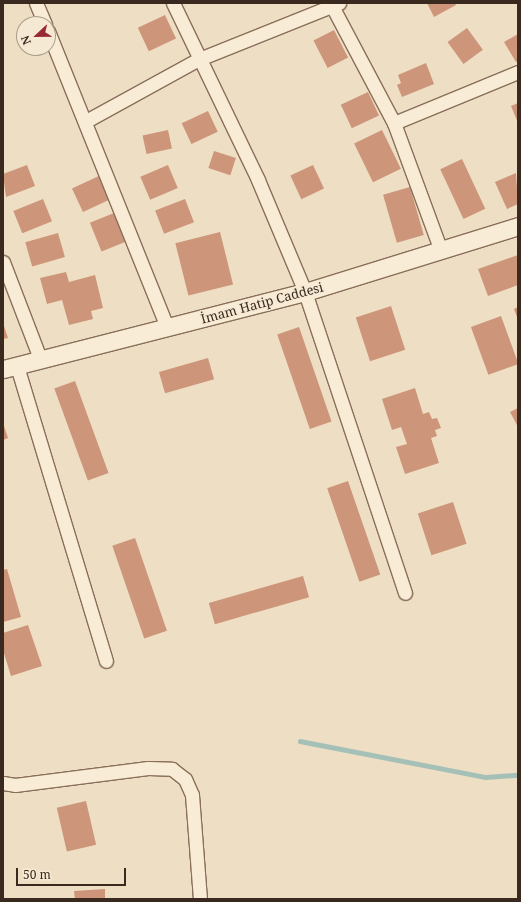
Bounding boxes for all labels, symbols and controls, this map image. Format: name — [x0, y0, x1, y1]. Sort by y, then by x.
north arrow — [16, 16, 56, 56]
text: N — [17, 33, 34, 47]
street label: İmam Hatip Caddesi — [199, 279, 325, 327]
scale bar — [18, 860, 128, 886]
text: 50 m — [23, 866, 51, 883]

